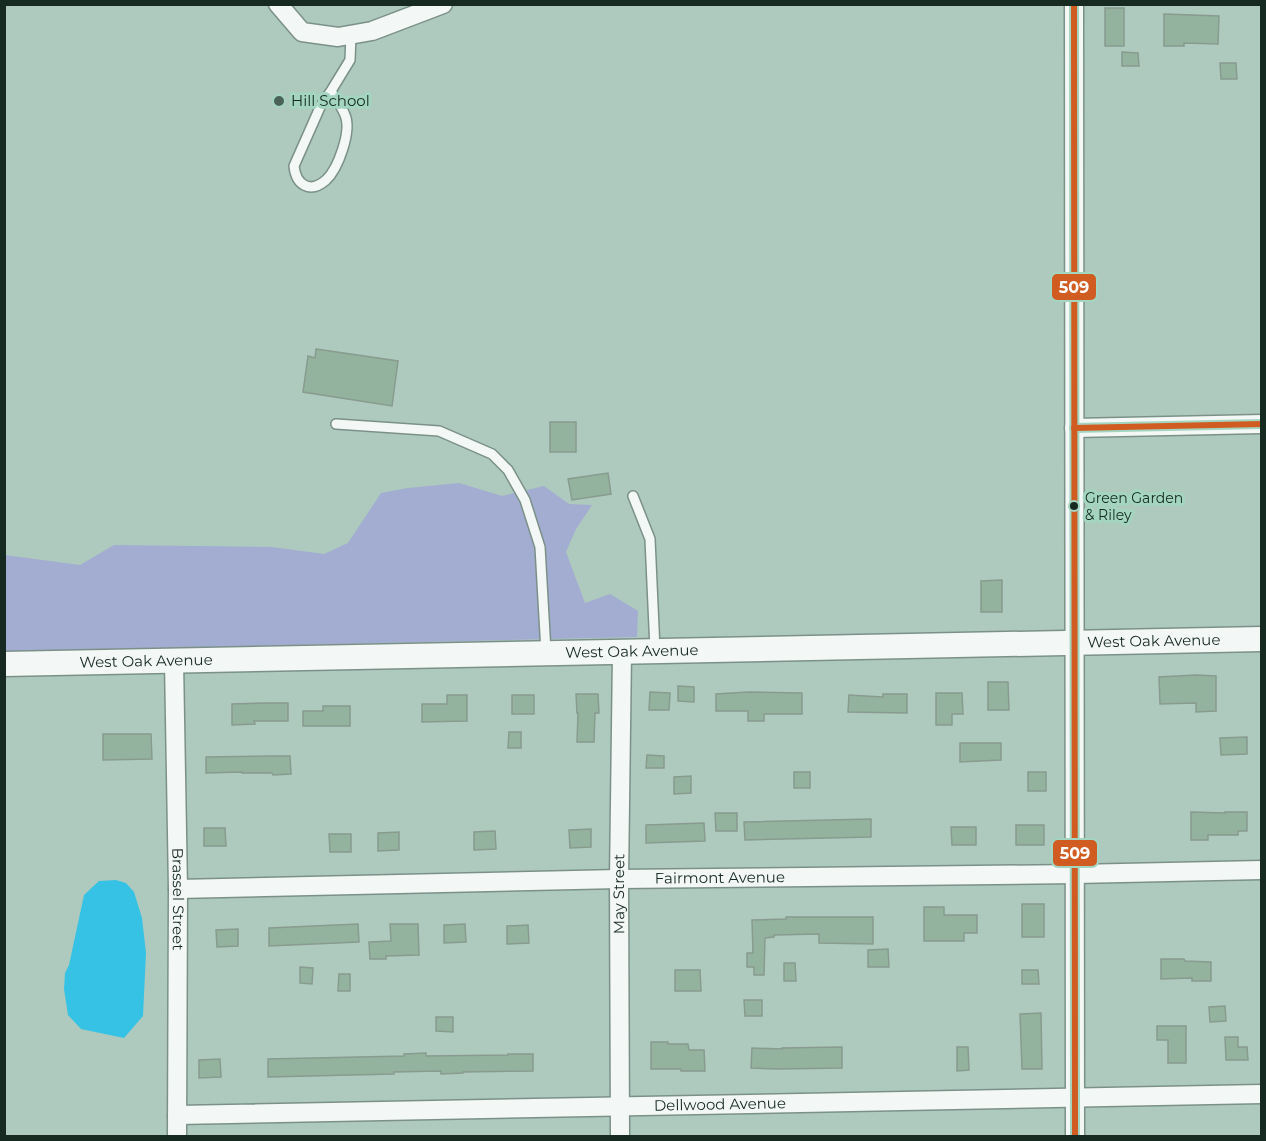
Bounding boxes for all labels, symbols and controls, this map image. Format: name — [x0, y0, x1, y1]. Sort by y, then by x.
place label: Hill School — [291, 91, 370, 110]
marker: Hill School — [272, 94, 286, 108]
line badge: 509 — [1051, 273, 1097, 301]
text: 509 — [1059, 278, 1089, 297]
place label: Green Garden & Riley — [1085, 489, 1183, 524]
marker: Green Garden & Riley — [1068, 500, 1080, 512]
street label: West Oak Avenue — [1087, 630, 1221, 651]
street label: West Oak Avenue — [565, 640, 699, 662]
street label: West Oak Avenue — [79, 650, 213, 672]
line badge: 509 — [1052, 839, 1098, 867]
text: 509 — [1060, 844, 1090, 863]
street label: Brassel Street — [168, 847, 188, 950]
street label: May Street — [609, 854, 628, 934]
street label: Fairmont Avenue — [655, 867, 785, 888]
street label: Dellwood Avenue — [654, 1093, 786, 1115]

